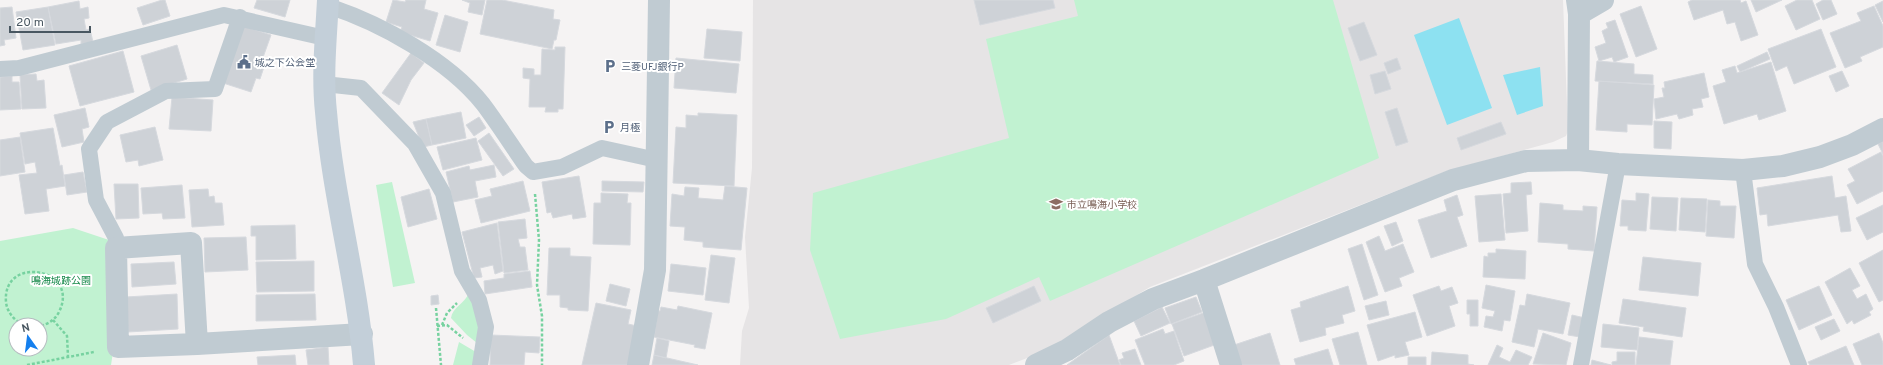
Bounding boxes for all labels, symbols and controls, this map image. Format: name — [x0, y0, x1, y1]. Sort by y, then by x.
scale bar — [10, 8, 90, 34]
text: 20 m — [16, 15, 44, 31]
public building icon: 城之下公会堂 — [236, 54, 252, 70]
place label: 城之下公会堂 — [255, 57, 315, 70]
parking icon: 三菱UFJ銀行P — [602, 58, 618, 74]
place label: 三菱UFJ銀行P — [621, 61, 684, 74]
parking icon: 月極 — [601, 119, 617, 135]
place label: 月極 — [620, 122, 640, 135]
school or university icon: 市立鳴海小学校 — [1048, 196, 1064, 212]
place label: 市立鳴海小学校 — [1067, 199, 1137, 212]
park label: 鳴海城跡公園 — [31, 275, 91, 288]
north arrow — [8, 317, 48, 357]
text: N — [20, 321, 31, 336]

